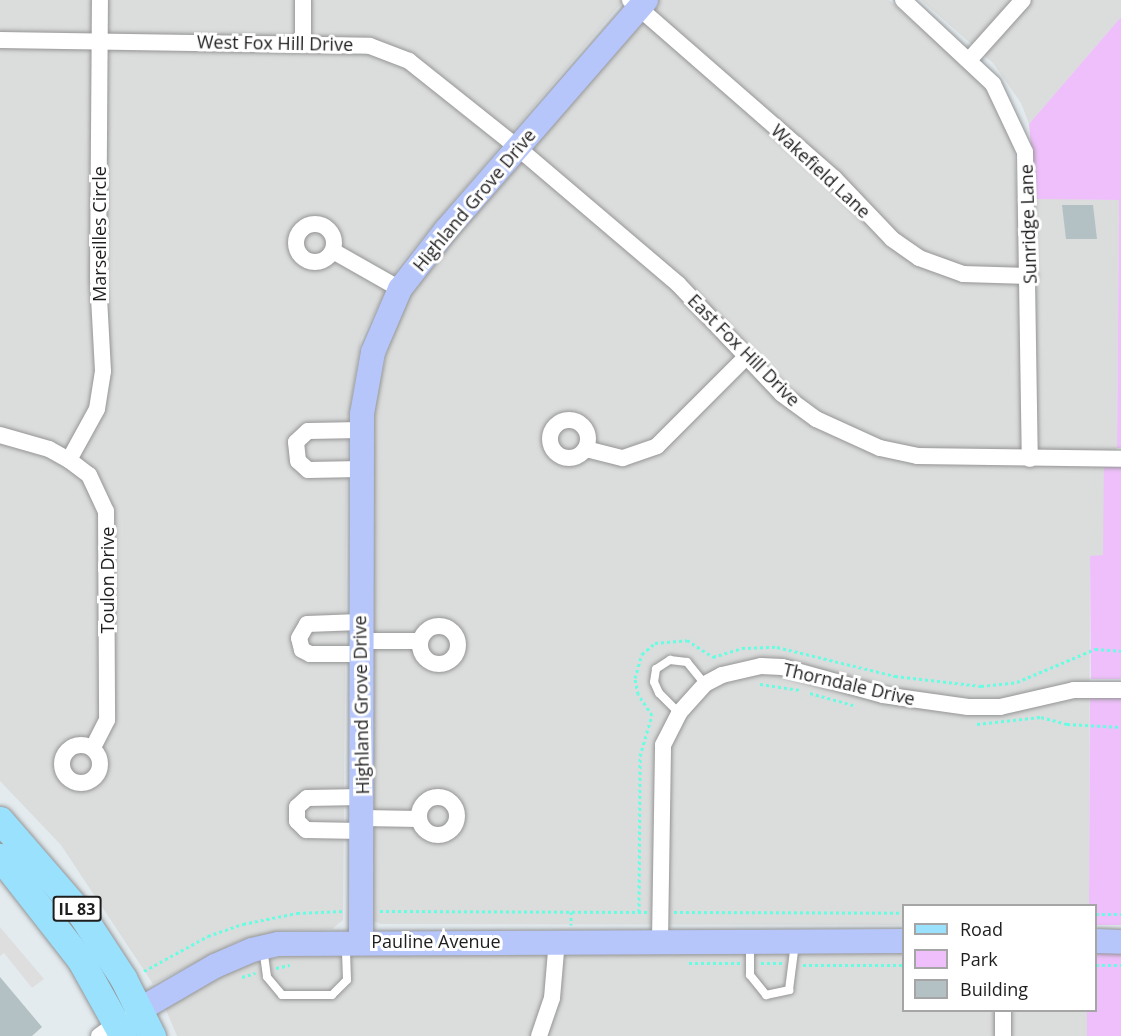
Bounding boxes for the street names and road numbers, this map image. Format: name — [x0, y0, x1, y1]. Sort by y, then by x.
street label: West Fox Hill Drive — [197, 31, 353, 55]
street label: Wakefield Lane — [767, 120, 875, 222]
street label: Highland Grove Drive — [408, 124, 540, 276]
street label: Sunridge Lane — [1015, 164, 1041, 284]
street label: Marseilles Circle — [88, 166, 110, 302]
street label: East Fox Hill Drive — [683, 289, 805, 411]
street label: Toulon Drive — [96, 527, 118, 633]
street label: Highland Grove Drive — [349, 615, 373, 795]
street label: Thorndale Drive — [781, 658, 917, 710]
road number: IL 83 — [52, 896, 103, 922]
street label: Pauline Avenue — [371, 930, 501, 952]

